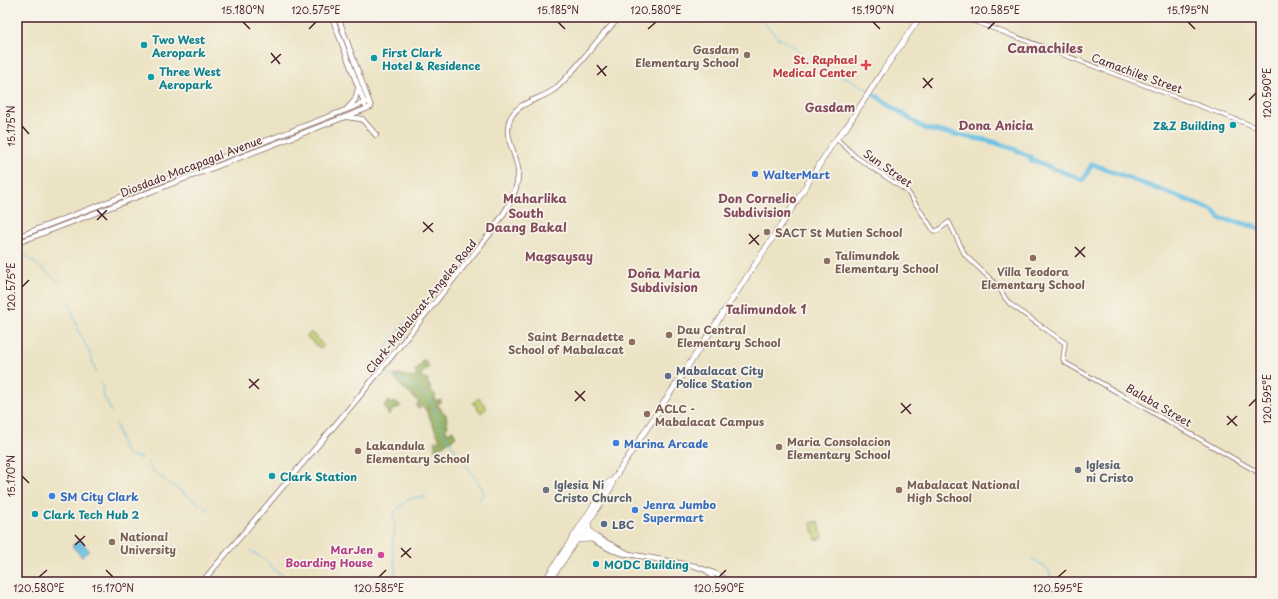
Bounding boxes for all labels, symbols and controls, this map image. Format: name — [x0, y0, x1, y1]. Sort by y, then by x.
text: 15.180°N — [221, 2, 265, 17]
text: 120.575°E — [291, 2, 341, 17]
text: 15.185°N — [537, 2, 579, 17]
text: 120.580°E — [631, 2, 681, 17]
text: 15.190°N — [852, 2, 895, 17]
text: 120.585°E — [970, 2, 1020, 17]
text: 15.195°N — [1167, 2, 1209, 17]
place label: Two West Aeropark — [151, 31, 206, 61]
district label: Camachiles — [1007, 38, 1083, 57]
marker: Two West Aeropark — [139, 40, 149, 50]
place label: Gasdam Elementary School — [635, 41, 739, 71]
place label: First Clark Hotel & Residence — [382, 44, 480, 74]
street label: Camachiles Street — [1089, 49, 1185, 98]
marker: Gasdam Elementary School — [742, 50, 752, 60]
place label: St. Raphael Medical Center — [773, 51, 857, 81]
marker: First Clark Hotel & Residence — [369, 53, 379, 63]
marker: St. Raphael Medical Center — [860, 59, 872, 71]
place label: Three West Aeropark — [158, 63, 221, 93]
text: 120.590°E — [1259, 68, 1274, 118]
marker: Three West Aeropark — [146, 72, 156, 82]
district label: Gasdam — [805, 98, 855, 116]
text: 15.175°N — [3, 105, 18, 147]
district label: Dona Anicia — [958, 116, 1035, 134]
place label: Z&Z Building — [1153, 117, 1225, 134]
marker: Z&Z Building — [1228, 120, 1238, 130]
street label: Diosdado Macapagal Avenue — [118, 131, 264, 201]
street label: Sun Street — [860, 145, 916, 191]
place label: WalterMart — [763, 166, 830, 183]
marker: WalterMart — [750, 169, 760, 179]
district label: Maharlika — [503, 189, 568, 207]
district label: Don Cornelio Subdivision — [718, 189, 796, 221]
district label: South Daang Bakal — [485, 204, 567, 236]
place label: SACT St Mutien School — [775, 224, 902, 241]
marker: SACT St Mutien School — [762, 227, 772, 237]
street label: Clark-Mabalacat-Angeles Road — [362, 235, 480, 377]
district label: Magsaysay — [525, 247, 593, 265]
place label: Talimundok Elementary School — [835, 247, 939, 277]
marker: Villa Teodora Elementary School — [1028, 253, 1038, 263]
marker: Talimundok Elementary School — [822, 256, 832, 266]
text: 120.575°E — [3, 262, 18, 312]
place label: Villa Teodora Elementary School — [981, 263, 1085, 293]
district label: Doña Maria Subdivision — [627, 264, 701, 296]
district label: Talimundok 1 — [726, 300, 807, 318]
place label: Dau Central Elementary School — [677, 321, 781, 351]
place label: Saint Bernadette School of Mabalacat — [508, 328, 625, 358]
marker: Dau Central Elementary School — [664, 330, 674, 340]
marker: Saint Bernadette School of Mabalacat — [627, 337, 637, 347]
place label: Mabalacat City Police Station — [676, 362, 764, 392]
marker: Mabalacat City Police Station — [663, 371, 673, 381]
text: 120.595°E — [1259, 374, 1274, 424]
street label: Balaba Street — [1123, 379, 1196, 431]
place label: ACLC - Mabalacat Campus — [655, 400, 764, 430]
marker: ACLC - Mabalacat Campus — [642, 409, 652, 419]
place label: Maria Consolacion Elementary School — [787, 433, 891, 463]
place label: Marina Arcade — [624, 435, 708, 452]
place label: Lakandula Elementary School — [366, 437, 470, 467]
marker: Marina Arcade — [611, 438, 621, 448]
marker: Maria Consolacion Elementary School — [774, 442, 784, 452]
marker: Lakandula Elementary School — [353, 446, 363, 456]
text: 15.170°N — [3, 455, 18, 497]
place label: Iglesia ni Cristo — [1086, 456, 1134, 486]
marker: Iglesia ni Cristo — [1073, 465, 1083, 475]
place label: Clark Station — [280, 468, 357, 485]
marker: Clark Station — [267, 471, 277, 481]
place label: Iglesia Ni Cristo Church — [554, 476, 632, 506]
place label: Mabalacat National High School — [907, 476, 1020, 506]
marker: Iglesia Ni Cristo Church — [541, 485, 551, 495]
marker: Mabalacat National High School — [894, 485, 904, 495]
place label: SM City Clark — [60, 488, 139, 505]
marker: SM City Clark — [47, 491, 57, 501]
place label: Jenra Jumbo Supermart — [643, 496, 716, 526]
marker: Jenra Jumbo Supermart — [630, 505, 640, 515]
place label: Clark Tech Hub 2 — [43, 506, 140, 523]
marker: Clark Tech Hub 2 — [30, 509, 40, 519]
place label: LBC — [612, 516, 634, 533]
marker: LBC — [599, 519, 609, 529]
place label: National University — [120, 528, 176, 558]
marker: National University — [107, 537, 117, 547]
place label: MarJen Boarding House — [285, 541, 373, 571]
marker: MarJen Boarding House — [376, 550, 386, 560]
place label: MODC Building — [604, 556, 689, 573]
marker: MODC Building — [591, 559, 601, 569]
text: 120.580°E — [14, 580, 64, 595]
text: 15.170°N — [92, 580, 134, 595]
text: 120.585°E — [354, 580, 404, 595]
text: 120.590°E — [694, 580, 744, 595]
text: 120.595°E — [1033, 580, 1083, 595]

